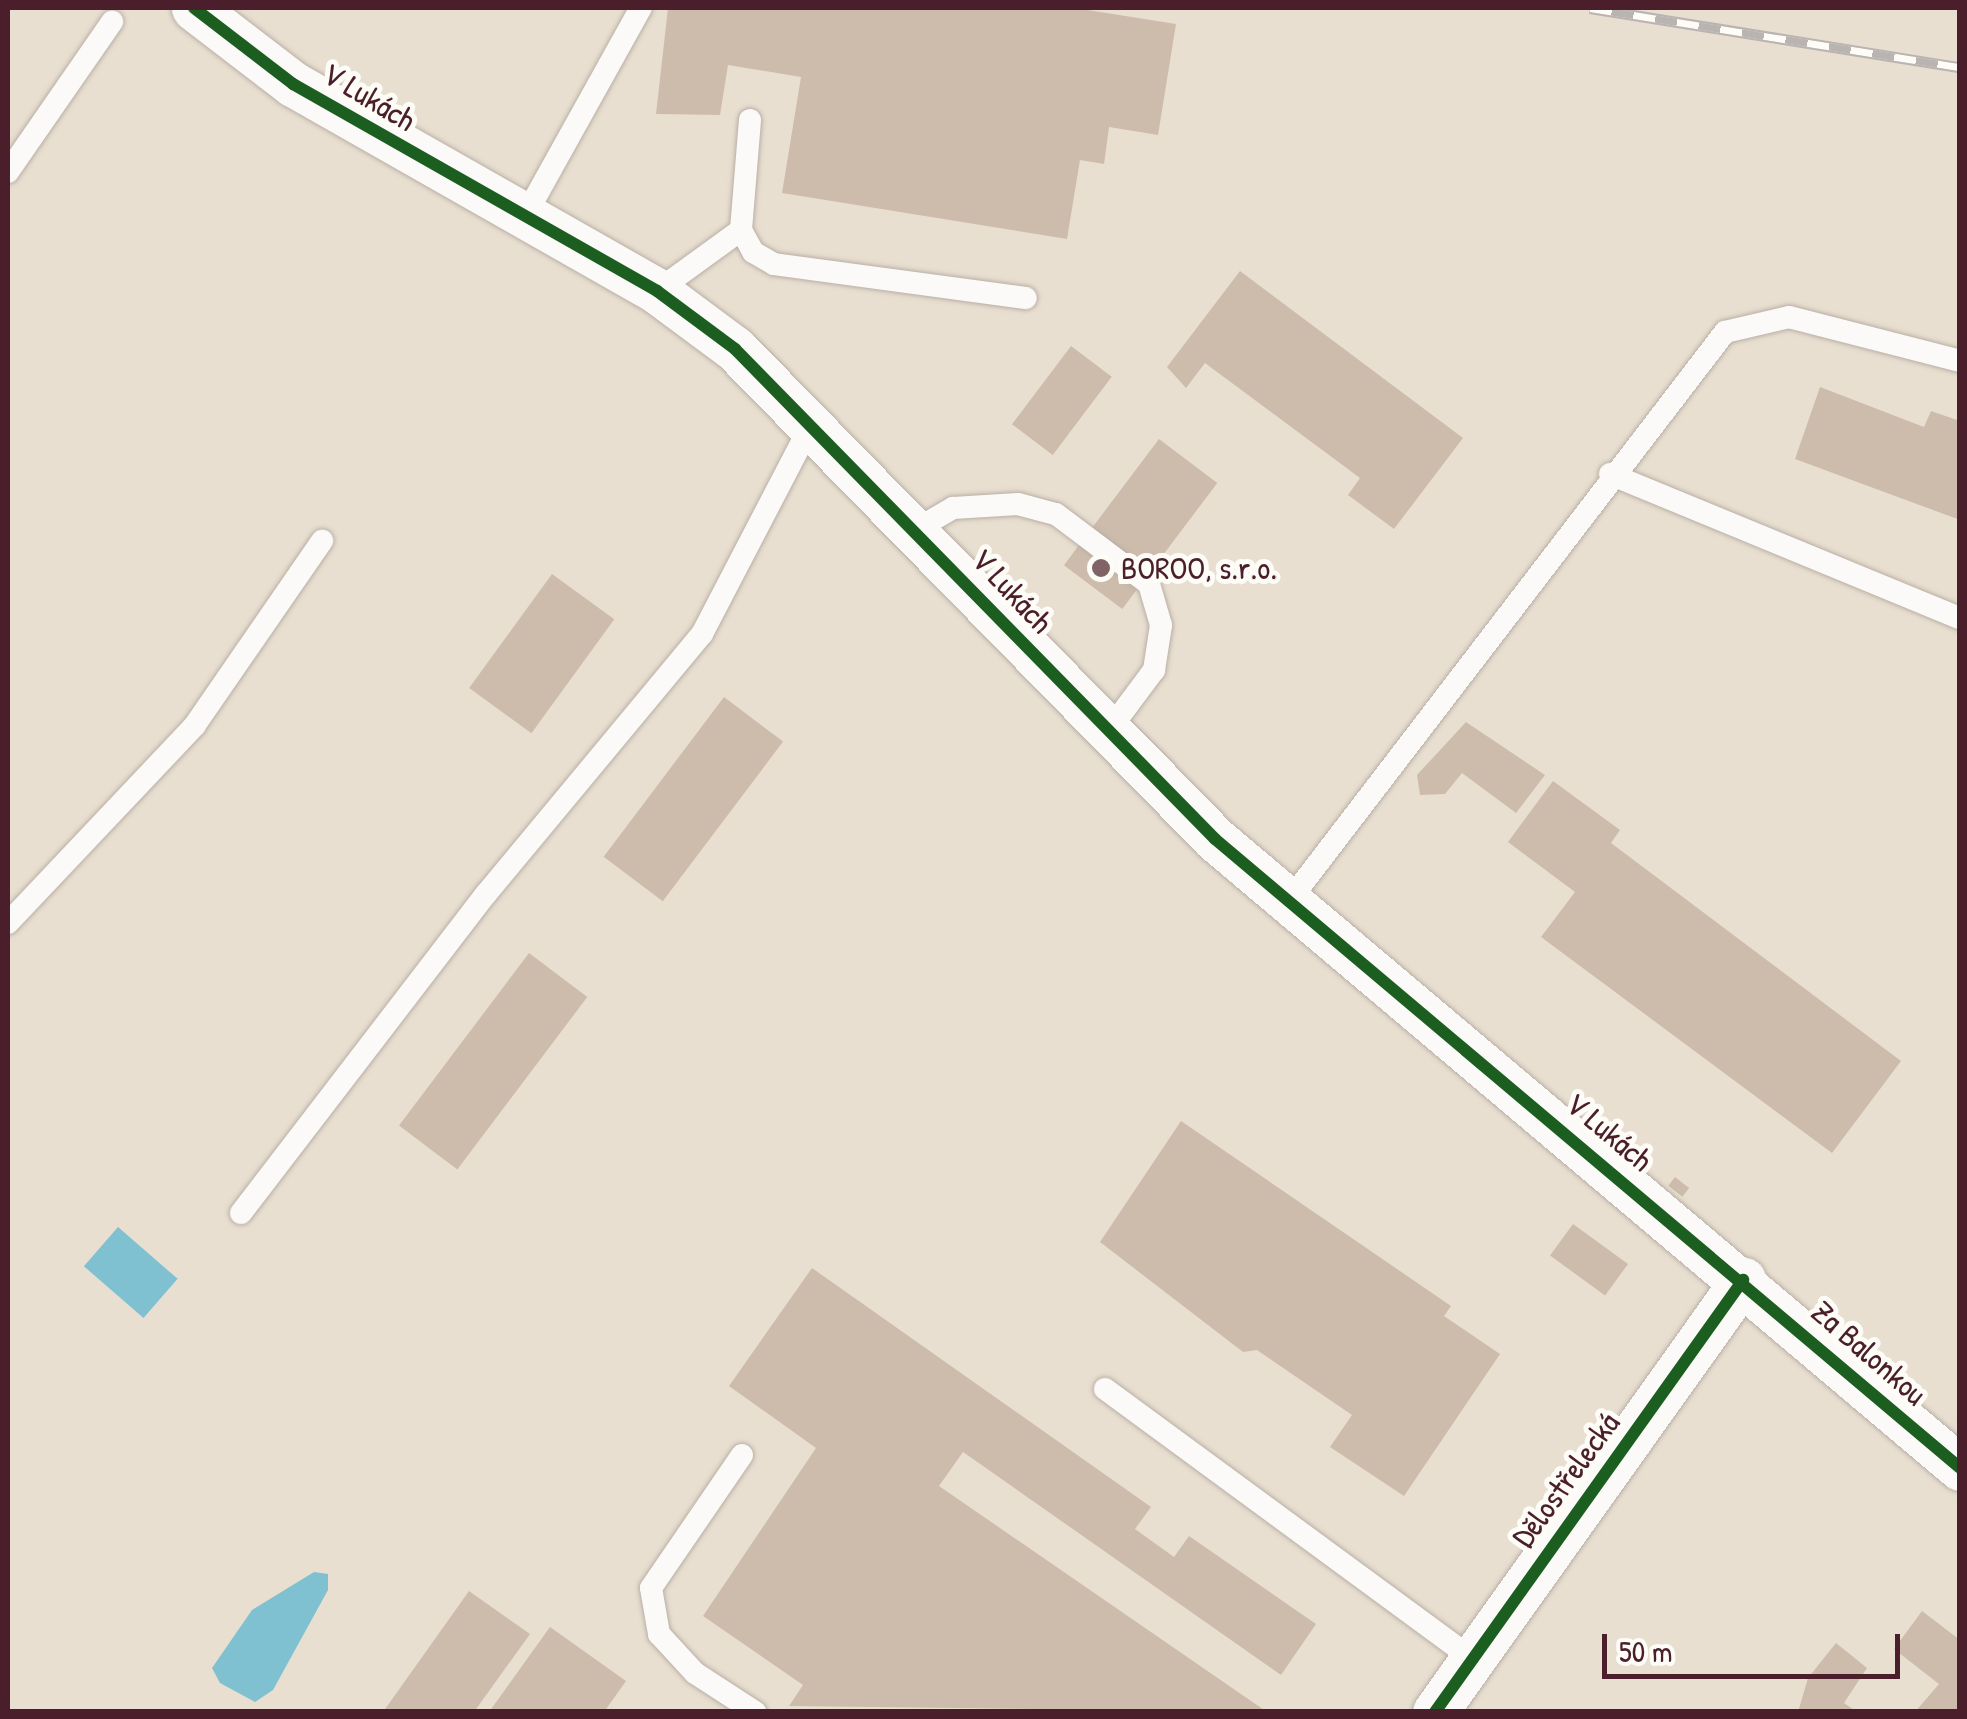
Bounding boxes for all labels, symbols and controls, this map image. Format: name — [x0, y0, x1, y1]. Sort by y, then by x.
street label: V Lukách — [316, 54, 422, 140]
street label: V Lukách — [963, 541, 1061, 641]
place label: BOROO, s.r.o. — [1121, 549, 1277, 587]
marker: BOROO, s.r.o. — [1090, 557, 1112, 579]
street label: V Lukách — [1558, 1085, 1660, 1179]
street label: Za Balonkou — [1804, 1293, 1934, 1413]
street label: Dělostřelecká — [1504, 1405, 1628, 1555]
scale bar — [1607, 1614, 1904, 1676]
text: 50 m — [1619, 1631, 1672, 1671]

